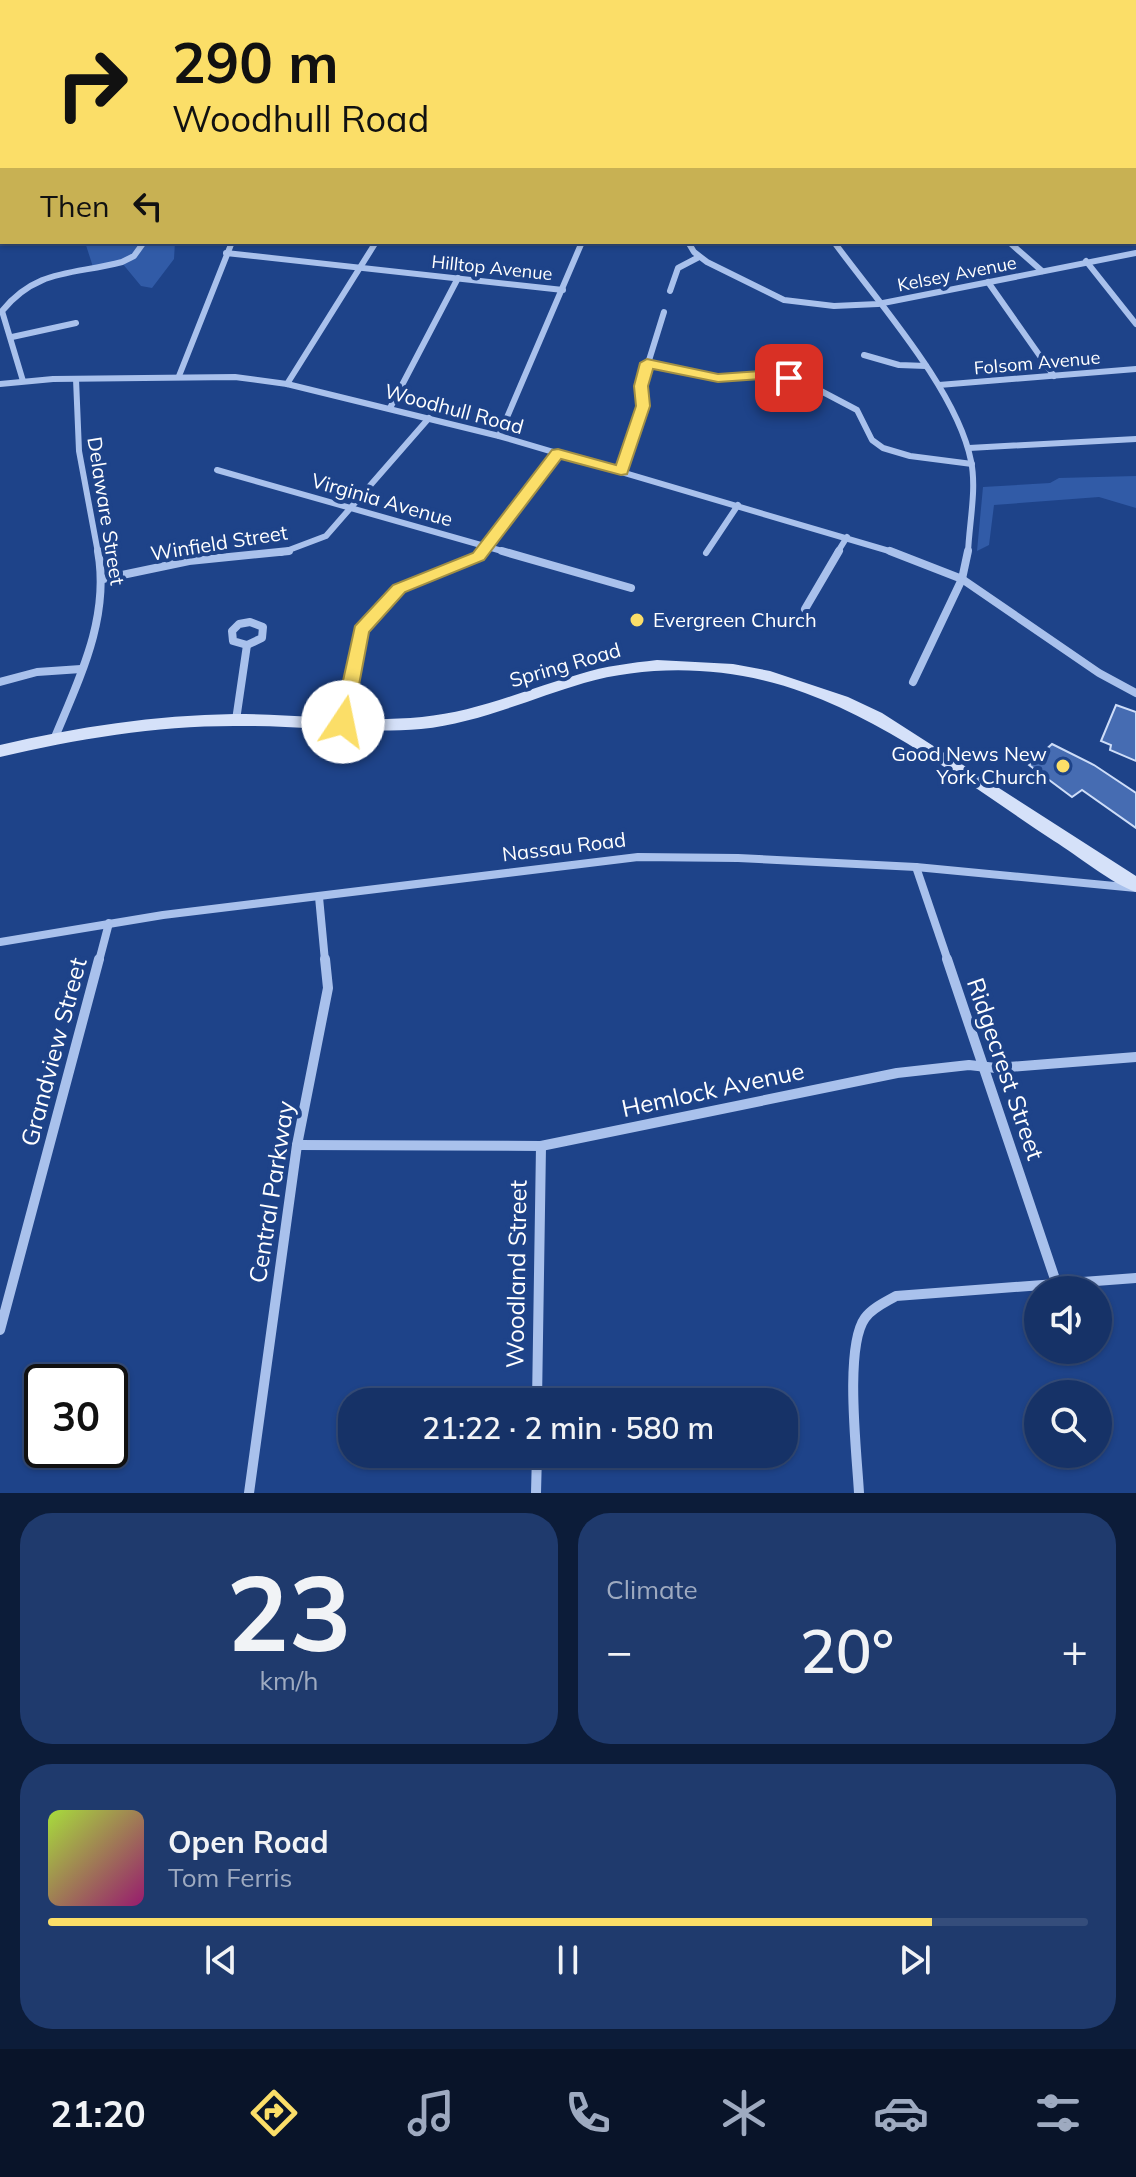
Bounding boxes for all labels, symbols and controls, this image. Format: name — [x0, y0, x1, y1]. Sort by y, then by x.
text: 290 m — [172, 27, 339, 97]
icon: right — [40, 32, 144, 136]
text: Woodhull Road — [172, 96, 429, 141]
icon: left — [126, 184, 170, 228]
text: Then — [40, 187, 110, 225]
street label: Hilltop Avenue — [431, 250, 554, 285]
street label: Kelsey Avenue — [895, 251, 1018, 296]
pin — [755, 344, 823, 412]
street label: Folsom Avenue — [973, 346, 1101, 379]
icon: arrive — [767, 356, 811, 400]
street label: Woodhull Road — [382, 378, 526, 439]
street label: Delaware Street — [82, 435, 131, 587]
street label: Virginia Avenue — [308, 467, 456, 532]
street label: Winfield Street — [149, 519, 289, 566]
place label: Evergreen Church — [653, 607, 817, 632]
marker: Evergreen Church — [628, 611, 646, 629]
street label: Spring Road — [506, 637, 623, 692]
position arrow — [301, 680, 385, 764]
place label: Good News New York Church — [891, 741, 1047, 789]
marker: Good News New York Church — [1054, 757, 1072, 775]
street label: Nassau Road — [501, 827, 627, 867]
street label: Grandview Street — [13, 954, 93, 1149]
street label: Ridgecrest Street — [961, 974, 1051, 1164]
street label: Hemlock Avenue — [619, 1055, 807, 1123]
street label: Central Parkway — [242, 1098, 300, 1285]
street label: Woodland Street — [499, 1180, 533, 1368]
map controls — [1024, 1276, 1112, 1468]
button: sound — [1024, 1276, 1112, 1364]
speed limit sign: 30 — [24, 1364, 128, 1468]
button: search — [1024, 1380, 1112, 1468]
text: 21:22 · 2 min · 580 m — [422, 1409, 714, 1447]
text: 23 — [227, 1546, 351, 1677]
text: Climate — [606, 1573, 698, 1606]
text: 20° — [800, 1613, 894, 1688]
text: − — [606, 1623, 632, 1678]
text: + — [1062, 1623, 1088, 1678]
text: km/h — [260, 1664, 318, 1697]
text: Open Road — [168, 1823, 329, 1861]
text: Tom Ferris — [168, 1861, 292, 1894]
icon: previous — [199, 1938, 243, 1982]
icon: pause — [546, 1938, 590, 1982]
icon: next — [893, 1938, 937, 1982]
icon: directions — [246, 2085, 302, 2141]
icon: music — [403, 2085, 459, 2141]
icon: phone — [560, 2085, 616, 2141]
icon: climate — [716, 2085, 772, 2141]
icon: car — [873, 2085, 929, 2141]
icon: filters — [1030, 2085, 1086, 2141]
text: 21:20 — [50, 2091, 146, 2136]

